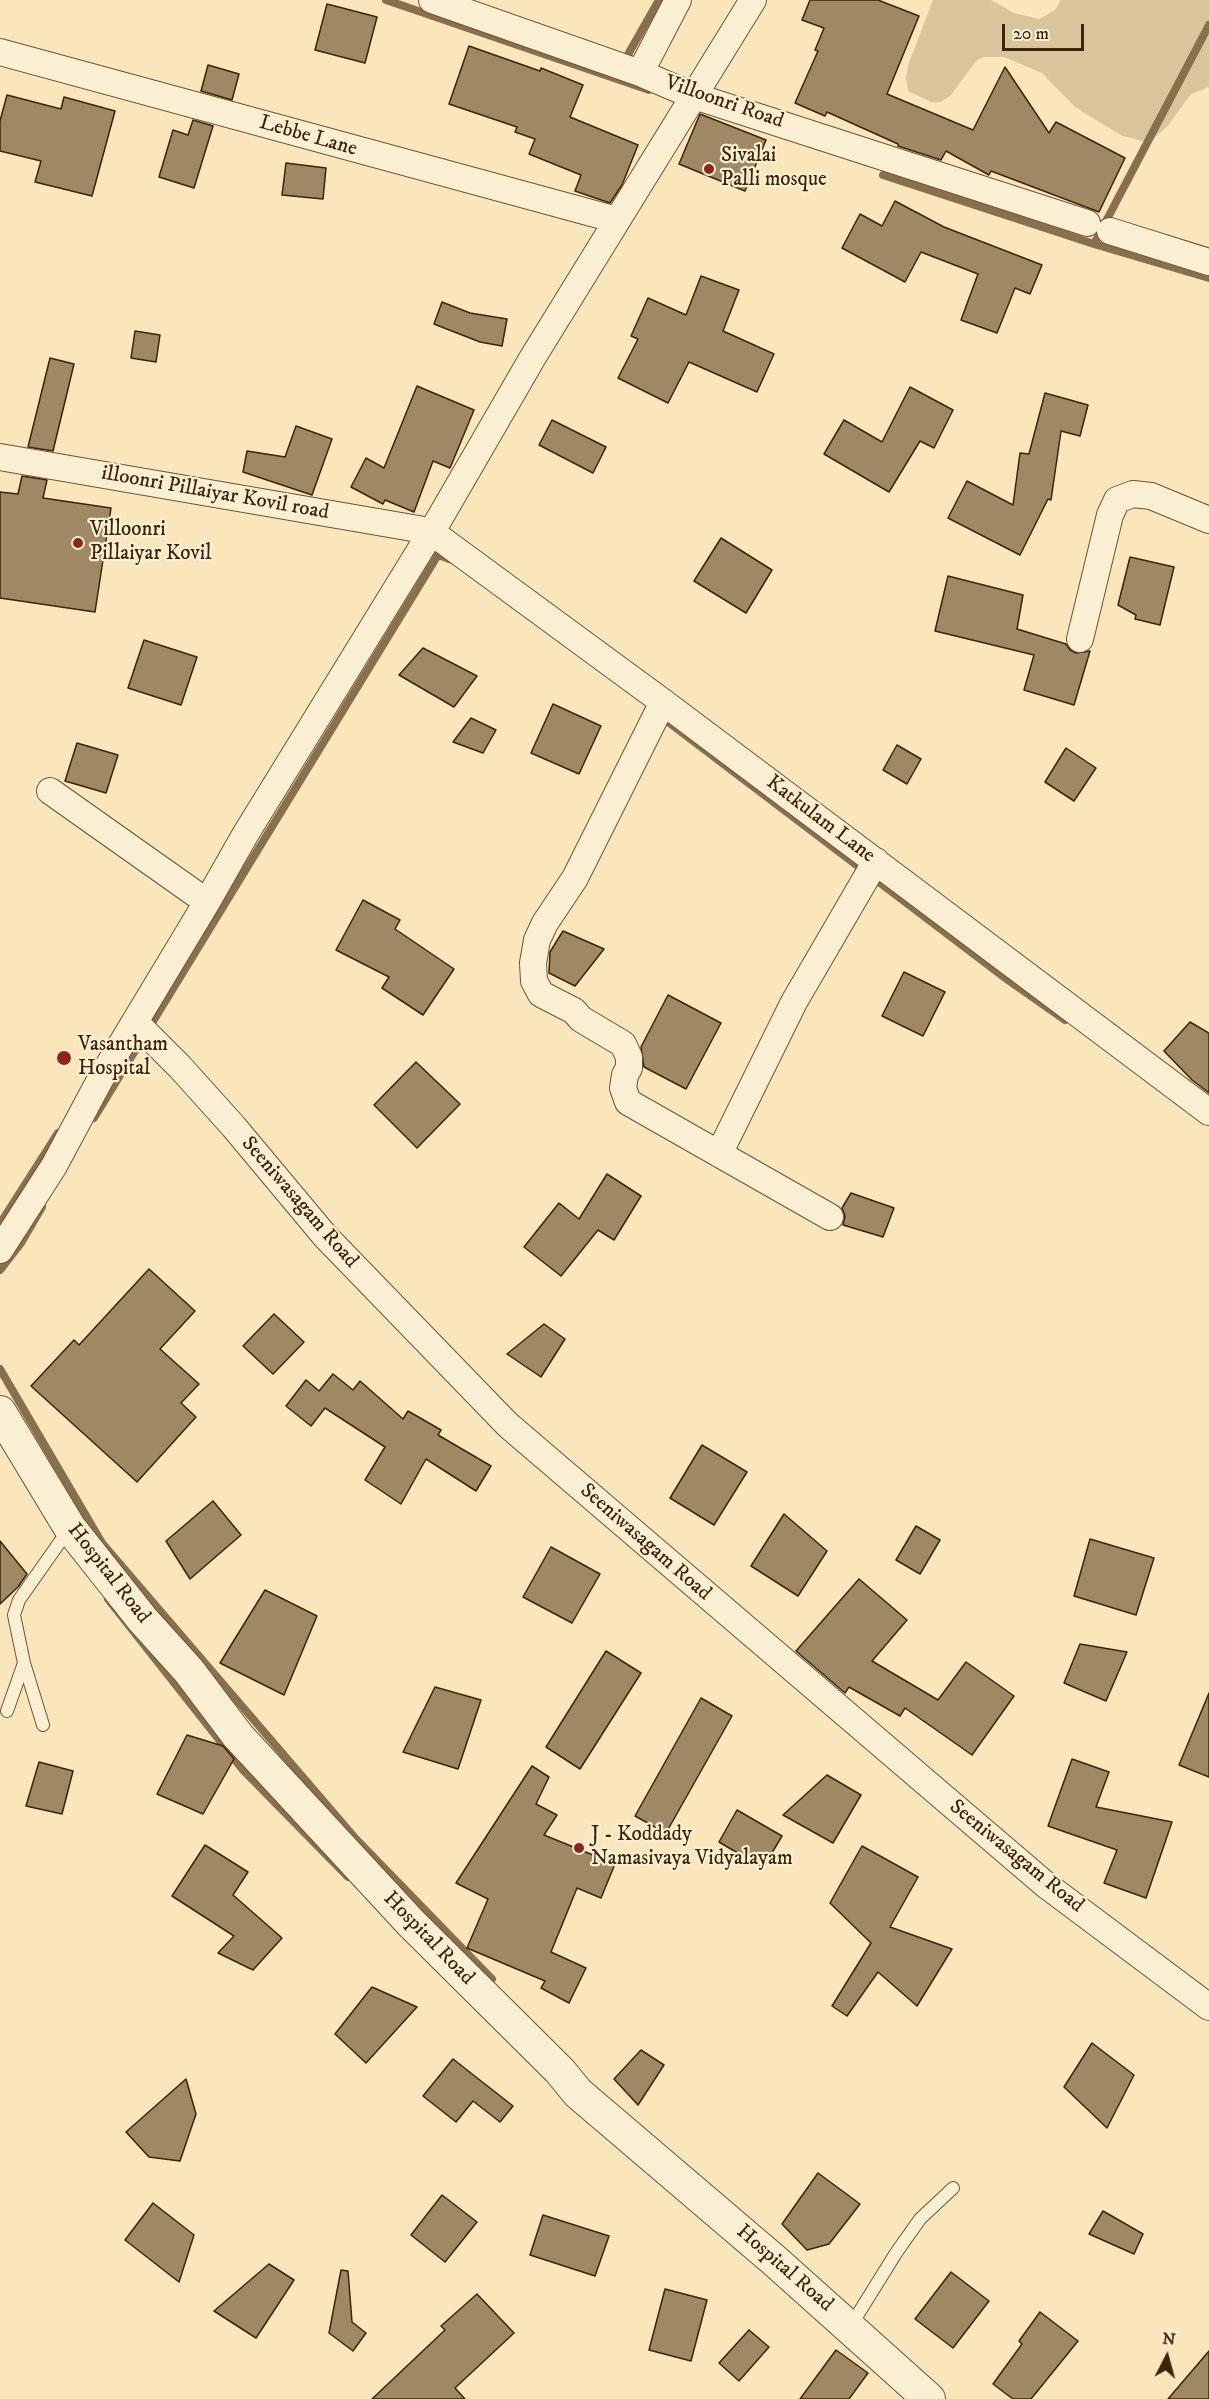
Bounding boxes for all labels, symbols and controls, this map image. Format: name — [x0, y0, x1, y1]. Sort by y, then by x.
scale bar — [1005, 12, 1088, 50]
text: 20 m — [1013, 23, 1049, 45]
street label: Villoonri Road — [661, 71, 787, 135]
street label: Lebbe Lane — [256, 111, 360, 163]
place label: Sivalai Palli mosque — [721, 144, 827, 194]
marker: Sivalai Palli mosque — [702, 162, 716, 176]
street label: illoonri Pillaiyar Kovil road — [99, 462, 331, 526]
place label: Villoonri Pillaiyar Kovil — [90, 518, 211, 568]
marker: Villoonri Pillaiyar Kovil — [71, 536, 85, 550]
street label: Katkulam Lane — [761, 771, 879, 869]
place label: Vasantham Hospital — [78, 1033, 168, 1083]
marker: Vasantham Hospital — [55, 1049, 73, 1067]
street label: Seeniwasagam Road — [235, 1132, 363, 1274]
street label: Seeniwasagam Road — [574, 1479, 716, 1607]
street label: Hospital Road — [61, 1519, 155, 1629]
street label: Seeniwasagam Road — [944, 1795, 1088, 1919]
place label: J - Koddady Namasivaya Vidyalayam — [591, 1823, 793, 1873]
marker: J - Koddady Namasivaya Vidyalayam — [572, 1841, 586, 1855]
street label: Hospital Road — [377, 1887, 479, 1991]
street label: Hospital Road — [730, 2220, 838, 2318]
north arrow — [1137, 2327, 1197, 2387]
text: N — [1161, 2328, 1176, 2350]

